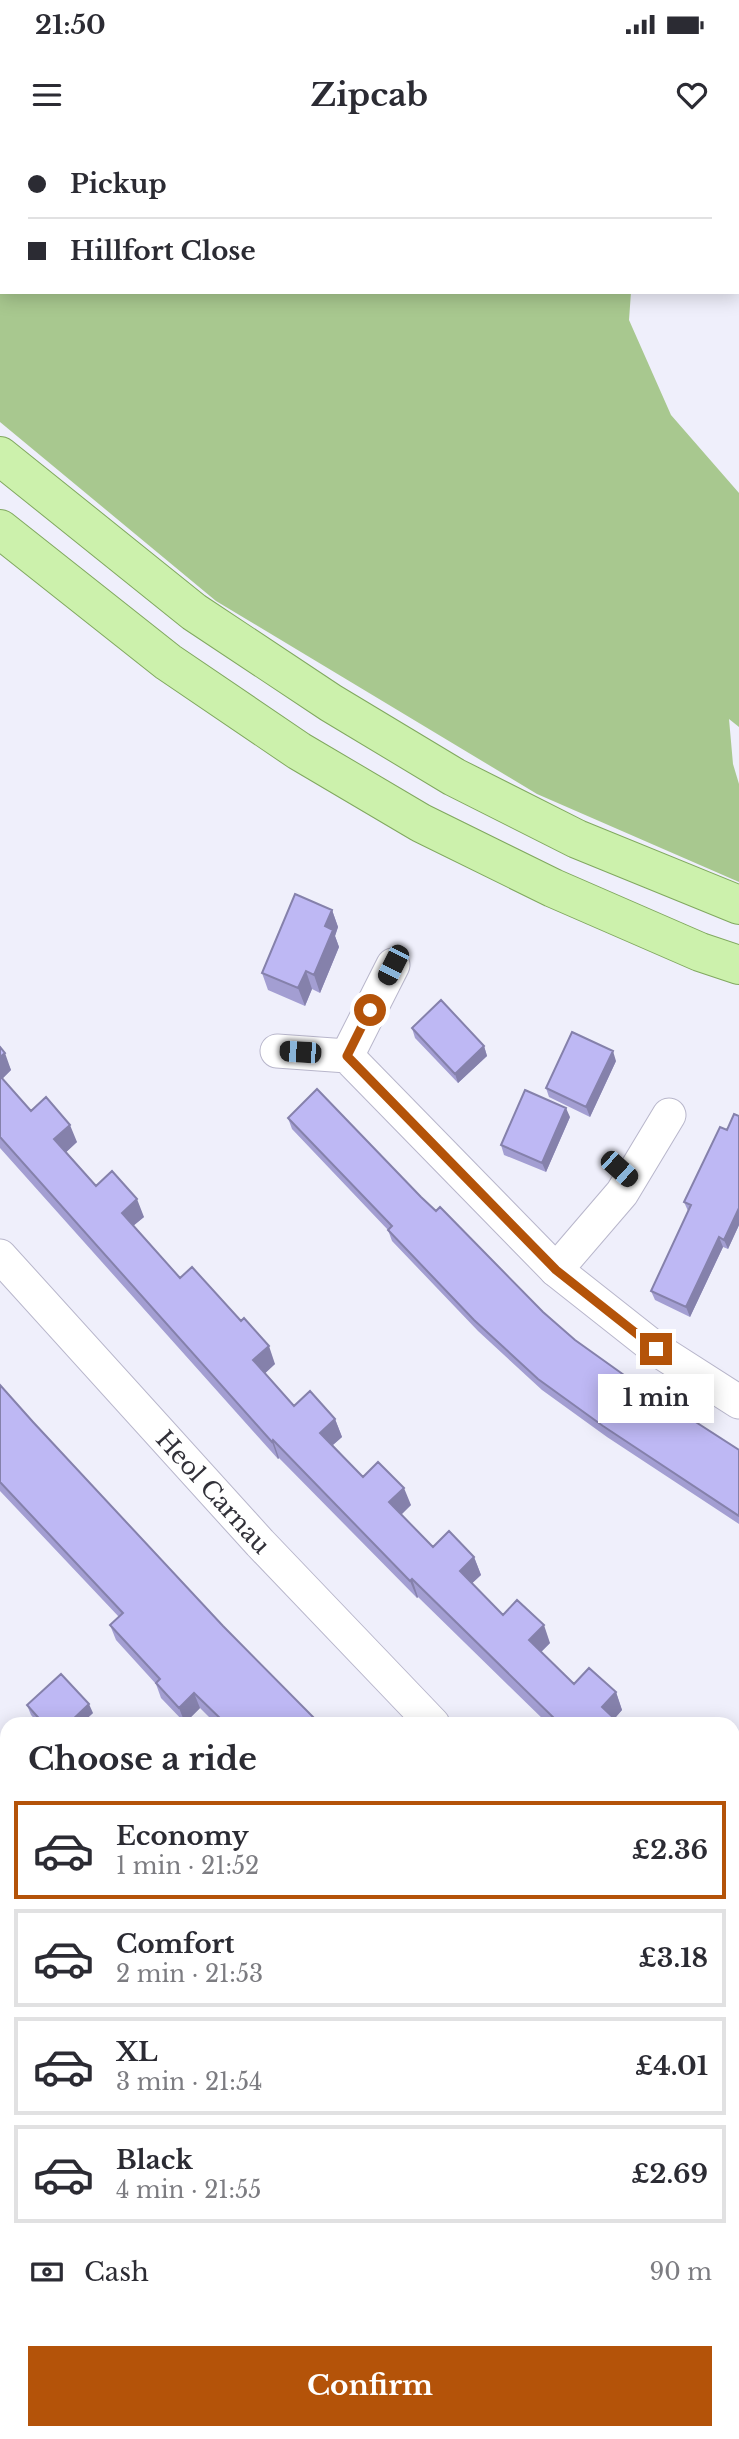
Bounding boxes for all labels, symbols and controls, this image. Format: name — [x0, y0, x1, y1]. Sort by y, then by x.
text: 21:50 — [35, 9, 106, 41]
text: Zipcab — [311, 75, 428, 115]
icon: menu — [28, 76, 66, 114]
icon: heart — [673, 76, 711, 114]
text: Pickup — [70, 168, 167, 200]
text: Hillfort Close — [70, 235, 256, 267]
car — [375, 942, 412, 988]
route start — [354, 994, 386, 1026]
car — [279, 1040, 322, 1064]
car — [597, 1147, 642, 1191]
route end — [640, 1333, 672, 1365]
callout: 1 min — [598, 1374, 714, 1422]
text: 1 min — [623, 1384, 689, 1412]
street label: Heol Carnau — [150, 1424, 276, 1559]
text: Choose a ride — [28, 1739, 257, 1779]
icon: car — [32, 1819, 95, 1882]
text: Economy — [116, 1820, 249, 1852]
text: £2.36 — [632, 1834, 708, 1866]
text: 1 min · 21:52 — [116, 1852, 259, 1880]
icon: car — [32, 1927, 95, 1990]
text: Comfort — [116, 1928, 234, 1960]
text: £3.18 — [638, 1942, 708, 1974]
text: 2 min · 21:53 — [116, 1960, 263, 1988]
icon: car — [32, 2035, 95, 2098]
text: XL — [116, 2036, 158, 2068]
text: £4.01 — [635, 2050, 708, 2082]
text: 3 min · 21:54 — [116, 2068, 262, 2096]
icon: car — [32, 2143, 95, 2206]
text: Black — [116, 2144, 193, 2176]
text: £2.69 — [631, 2158, 708, 2190]
text: 4 min · 21:55 — [116, 2176, 261, 2204]
icon: cash — [28, 2253, 66, 2291]
text: Cash — [84, 2256, 149, 2288]
text: 90 m — [650, 2258, 712, 2286]
button: Confirm — [28, 2346, 712, 2426]

